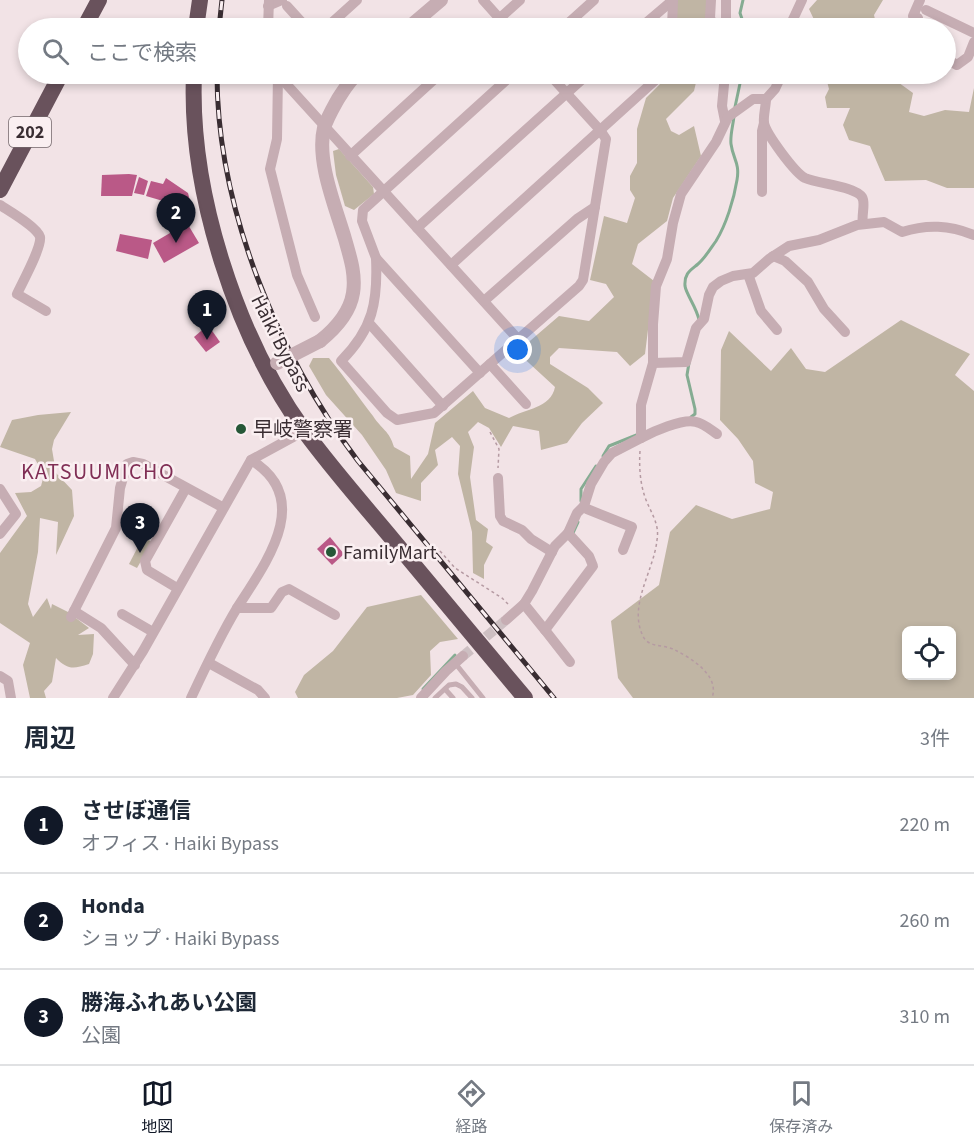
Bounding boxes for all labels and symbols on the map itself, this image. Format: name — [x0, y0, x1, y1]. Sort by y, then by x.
road number: 202 — [9, 117, 51, 147]
pin: 2 — [156, 194, 195, 243]
pin: 1 — [188, 290, 226, 340]
street label: Haiki Bypass — [244, 290, 316, 397]
your location — [503, 335, 532, 364]
place label: 早岐警察署 — [253, 416, 353, 444]
marker: 早岐警察署 — [234, 422, 248, 436]
district label: KATSUUMICHO — [21, 456, 175, 488]
pin: 3 — [120, 504, 160, 553]
place label: FamilyMart — [343, 539, 437, 567]
marker: FamilyMart — [324, 545, 338, 559]

